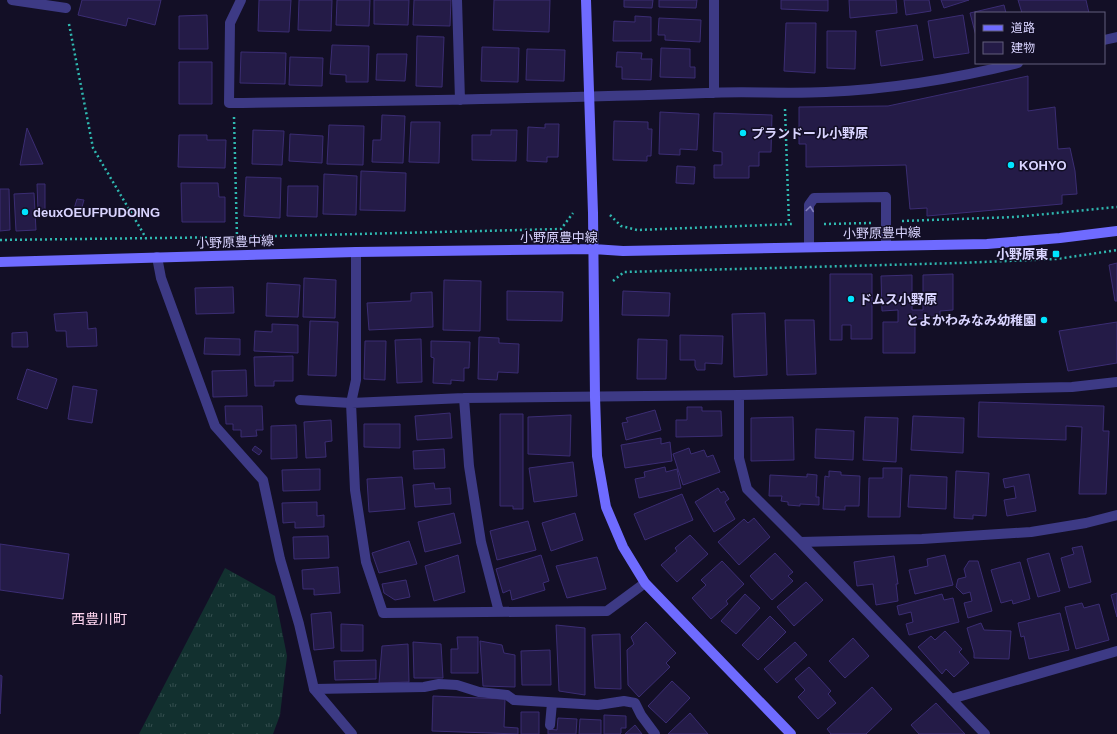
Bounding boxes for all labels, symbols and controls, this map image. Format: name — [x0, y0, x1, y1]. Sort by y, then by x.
legend — [975, 12, 1105, 64]
text: 道路 — [1011, 21, 1035, 35]
text: 建物 — [1011, 41, 1035, 55]
place label: プランドール小野原 — [751, 126, 868, 141]
marker: プランドール小野原 — [738, 128, 748, 138]
place label: KOHYO — [1019, 158, 1067, 173]
marker: KOHYO — [1006, 160, 1016, 170]
place label: deuxOEUFPUDOING — [33, 205, 160, 220]
one-way arrow — [805, 205, 814, 212]
marker: deuxOEUFPUDOING — [20, 207, 30, 217]
street label: 小野原豊中線 — [843, 225, 921, 241]
street label: 小野原豊中線 — [520, 230, 598, 245]
street label: 小野原豊中線 — [196, 233, 274, 251]
place label: 小野原東 — [996, 247, 1048, 262]
marker: 小野原東 — [1051, 249, 1061, 259]
place label: ドムス小野原 — [859, 292, 937, 307]
marker: ドムス小野原 — [846, 294, 856, 304]
place label: とよかわみなみ幼稚園 — [906, 313, 1036, 328]
marker: とよかわみなみ幼稚園 — [1039, 315, 1049, 325]
district label: 西豊川町 — [71, 611, 127, 627]

